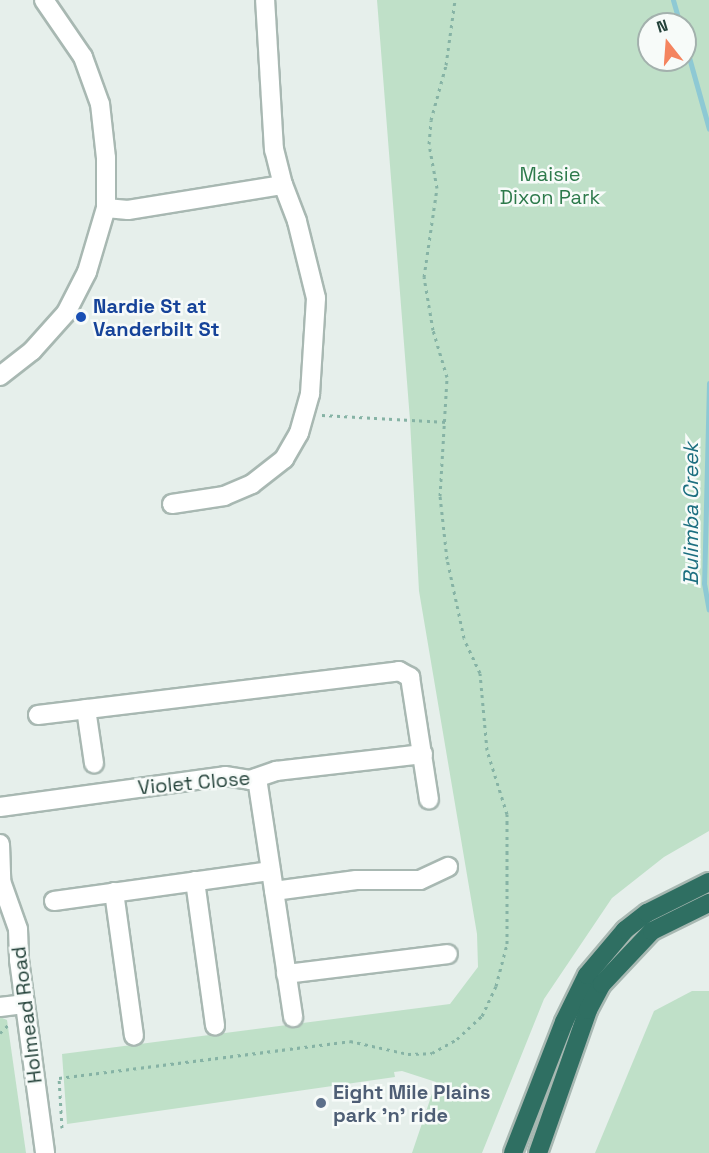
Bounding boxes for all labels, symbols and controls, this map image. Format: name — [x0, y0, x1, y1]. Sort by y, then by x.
north arrow — [637, 12, 697, 72]
text: N — [654, 15, 670, 38]
park label: Maisie Dixon Park — [500, 162, 600, 209]
place label: Nardie St at Vanderbilt St — [93, 294, 220, 341]
marker: Nardie St at Vanderbilt St — [74, 310, 88, 324]
water label: Bulimba Creek — [678, 442, 704, 586]
street label: Violet Close — [137, 766, 251, 800]
street label: Holmead Road — [7, 945, 47, 1085]
place label: Eight Mile Plains park 'n' ride — [333, 1080, 490, 1127]
marker: Eight Mile Plains park 'n' ride — [314, 1096, 328, 1110]

